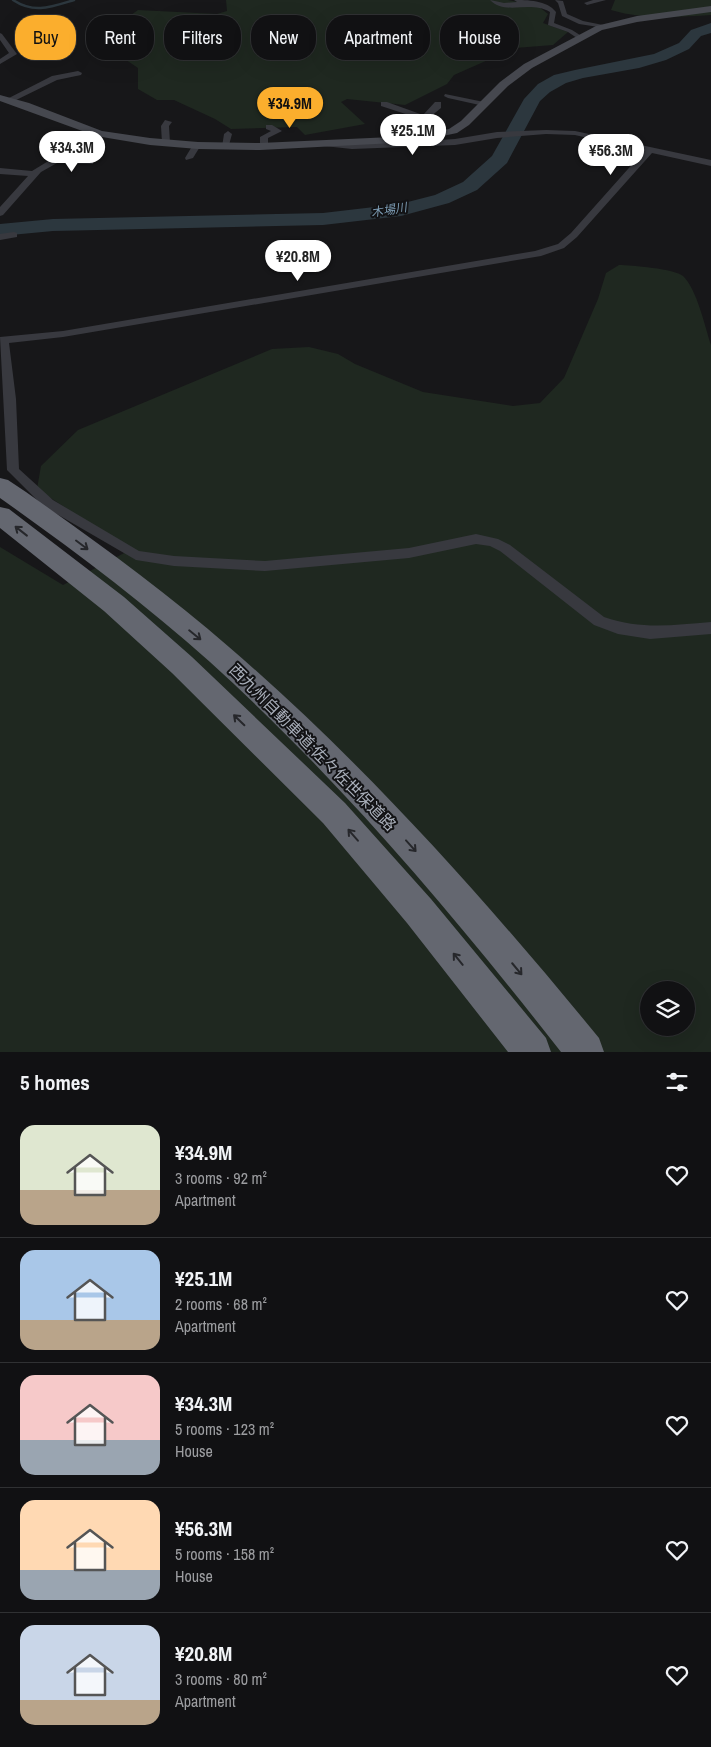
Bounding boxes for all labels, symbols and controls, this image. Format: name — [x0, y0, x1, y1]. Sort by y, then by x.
chip: Buy — [15, 15, 76, 60]
chip: Rent — [86, 15, 154, 60]
chip: Filters — [164, 15, 241, 60]
chip: New — [251, 15, 316, 60]
chip: Apartment — [326, 15, 430, 60]
chip: House — [440, 15, 519, 60]
pin: ¥34.9M — [249, 86, 331, 129]
text: ¥34.9M — [268, 92, 312, 114]
pin: ¥25.1M — [372, 114, 454, 156]
text: ¥25.1M — [391, 119, 435, 141]
pin: ¥34.3M — [31, 130, 113, 173]
pin: ¥56.3M — [570, 134, 652, 176]
text: ¥34.3M — [50, 136, 94, 158]
text: ¥56.3M — [589, 139, 633, 161]
water label: 木場川 — [370, 199, 410, 221]
pin: ¥20.8M — [257, 240, 339, 282]
text: ¥20.8M — [276, 245, 320, 267]
one-way arrow — [15, 525, 28, 536]
one-way arrow — [75, 540, 89, 550]
one-way arrow — [188, 629, 201, 640]
street label: 西九州自動車道;佐々佐世保道路 — [225, 659, 401, 835]
one-way arrow — [232, 714, 245, 726]
one-way arrow — [347, 829, 359, 842]
one-way arrow — [405, 839, 417, 852]
one-way arrow — [453, 953, 464, 966]
one-way arrow — [511, 962, 522, 975]
map controls — [640, 981, 695, 1036]
button: layers — [640, 981, 695, 1036]
text: 5 homes — [20, 1068, 90, 1097]
icon: filters — [663, 1068, 691, 1096]
text: ¥34.9M — [175, 1138, 232, 1167]
icon: home — [60, 1145, 120, 1205]
icon: heart — [663, 1161, 691, 1189]
text: 3 rooms · 92 m² — [175, 1167, 267, 1189]
text: Apartment — [175, 1189, 236, 1211]
text: ¥25.1M — [175, 1264, 232, 1293]
icon: home — [60, 1270, 120, 1330]
icon: heart — [663, 1286, 691, 1314]
text: 2 rooms · 68 m² — [175, 1293, 267, 1315]
text: Apartment — [175, 1315, 236, 1337]
text: ¥34.3M — [175, 1389, 232, 1418]
icon: home — [60, 1395, 120, 1455]
icon: heart — [663, 1411, 691, 1439]
text: 5 rooms · 123 m² — [175, 1418, 274, 1440]
text: House — [175, 1440, 213, 1462]
text: ¥56.3M — [175, 1514, 232, 1543]
icon: home — [60, 1520, 120, 1580]
icon: heart — [663, 1536, 691, 1564]
text: 5 rooms · 158 m² — [175, 1543, 274, 1565]
text: House — [175, 1565, 213, 1587]
text: ¥20.8M — [175, 1639, 232, 1668]
icon: home — [60, 1645, 120, 1705]
icon: heart — [663, 1661, 691, 1689]
text: 3 rooms · 80 m² — [175, 1668, 267, 1690]
text: Apartment — [175, 1690, 236, 1712]

